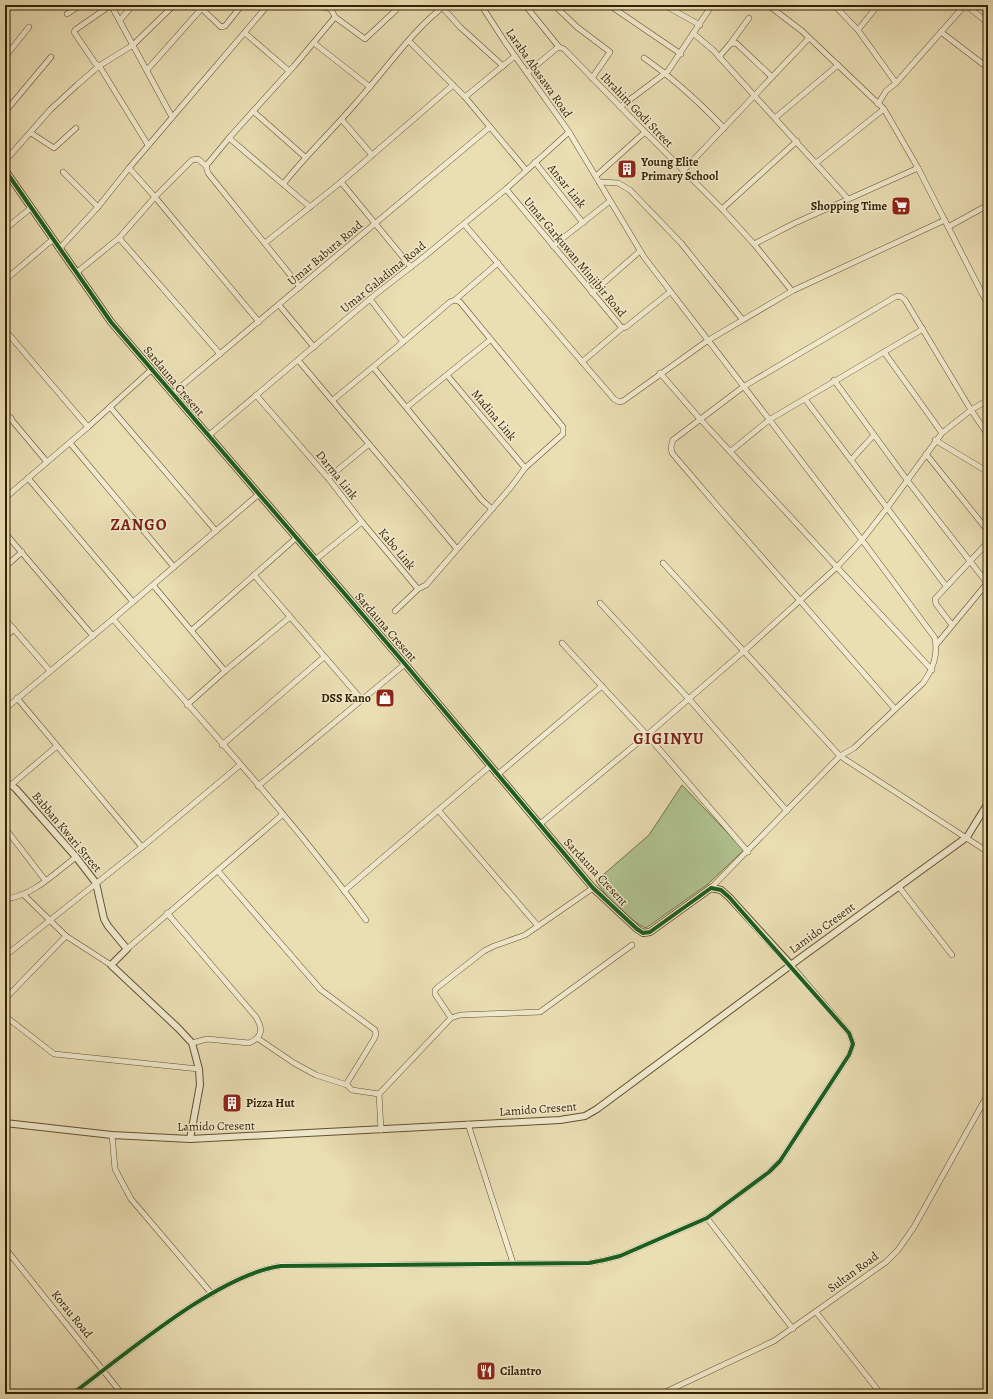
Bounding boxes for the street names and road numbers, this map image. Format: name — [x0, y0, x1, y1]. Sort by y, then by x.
street label: Laraba Abasawa Road — [502, 25, 576, 121]
street label: Ibrahim Godi Street — [597, 69, 677, 151]
street label: Ansar Link — [544, 160, 590, 212]
street label: Umar Garkuwan Minjibir Road — [520, 194, 630, 321]
street label: Umar Babura Road — [284, 217, 366, 289]
street label: Umar Galadima Road — [337, 237, 429, 316]
street label: Sardauna Cresent — [140, 342, 208, 420]
street label: Madina Link — [468, 386, 520, 444]
street label: Darma Link — [312, 447, 362, 503]
street label: Kabo Link — [375, 525, 419, 573]
street label: Sardauna Cresent — [351, 589, 421, 665]
street label: Babban Kwari Street — [29, 788, 105, 876]
street label: Sardauna Cresent — [560, 835, 632, 909]
street label: Lamido Cresent — [786, 899, 858, 957]
street label: Lamido Cresent — [499, 1098, 577, 1120]
street label: Lamido Cresent — [177, 1117, 255, 1135]
street label: Sultan Road — [824, 1248, 882, 1296]
street label: Korau Road — [48, 1287, 97, 1342]

